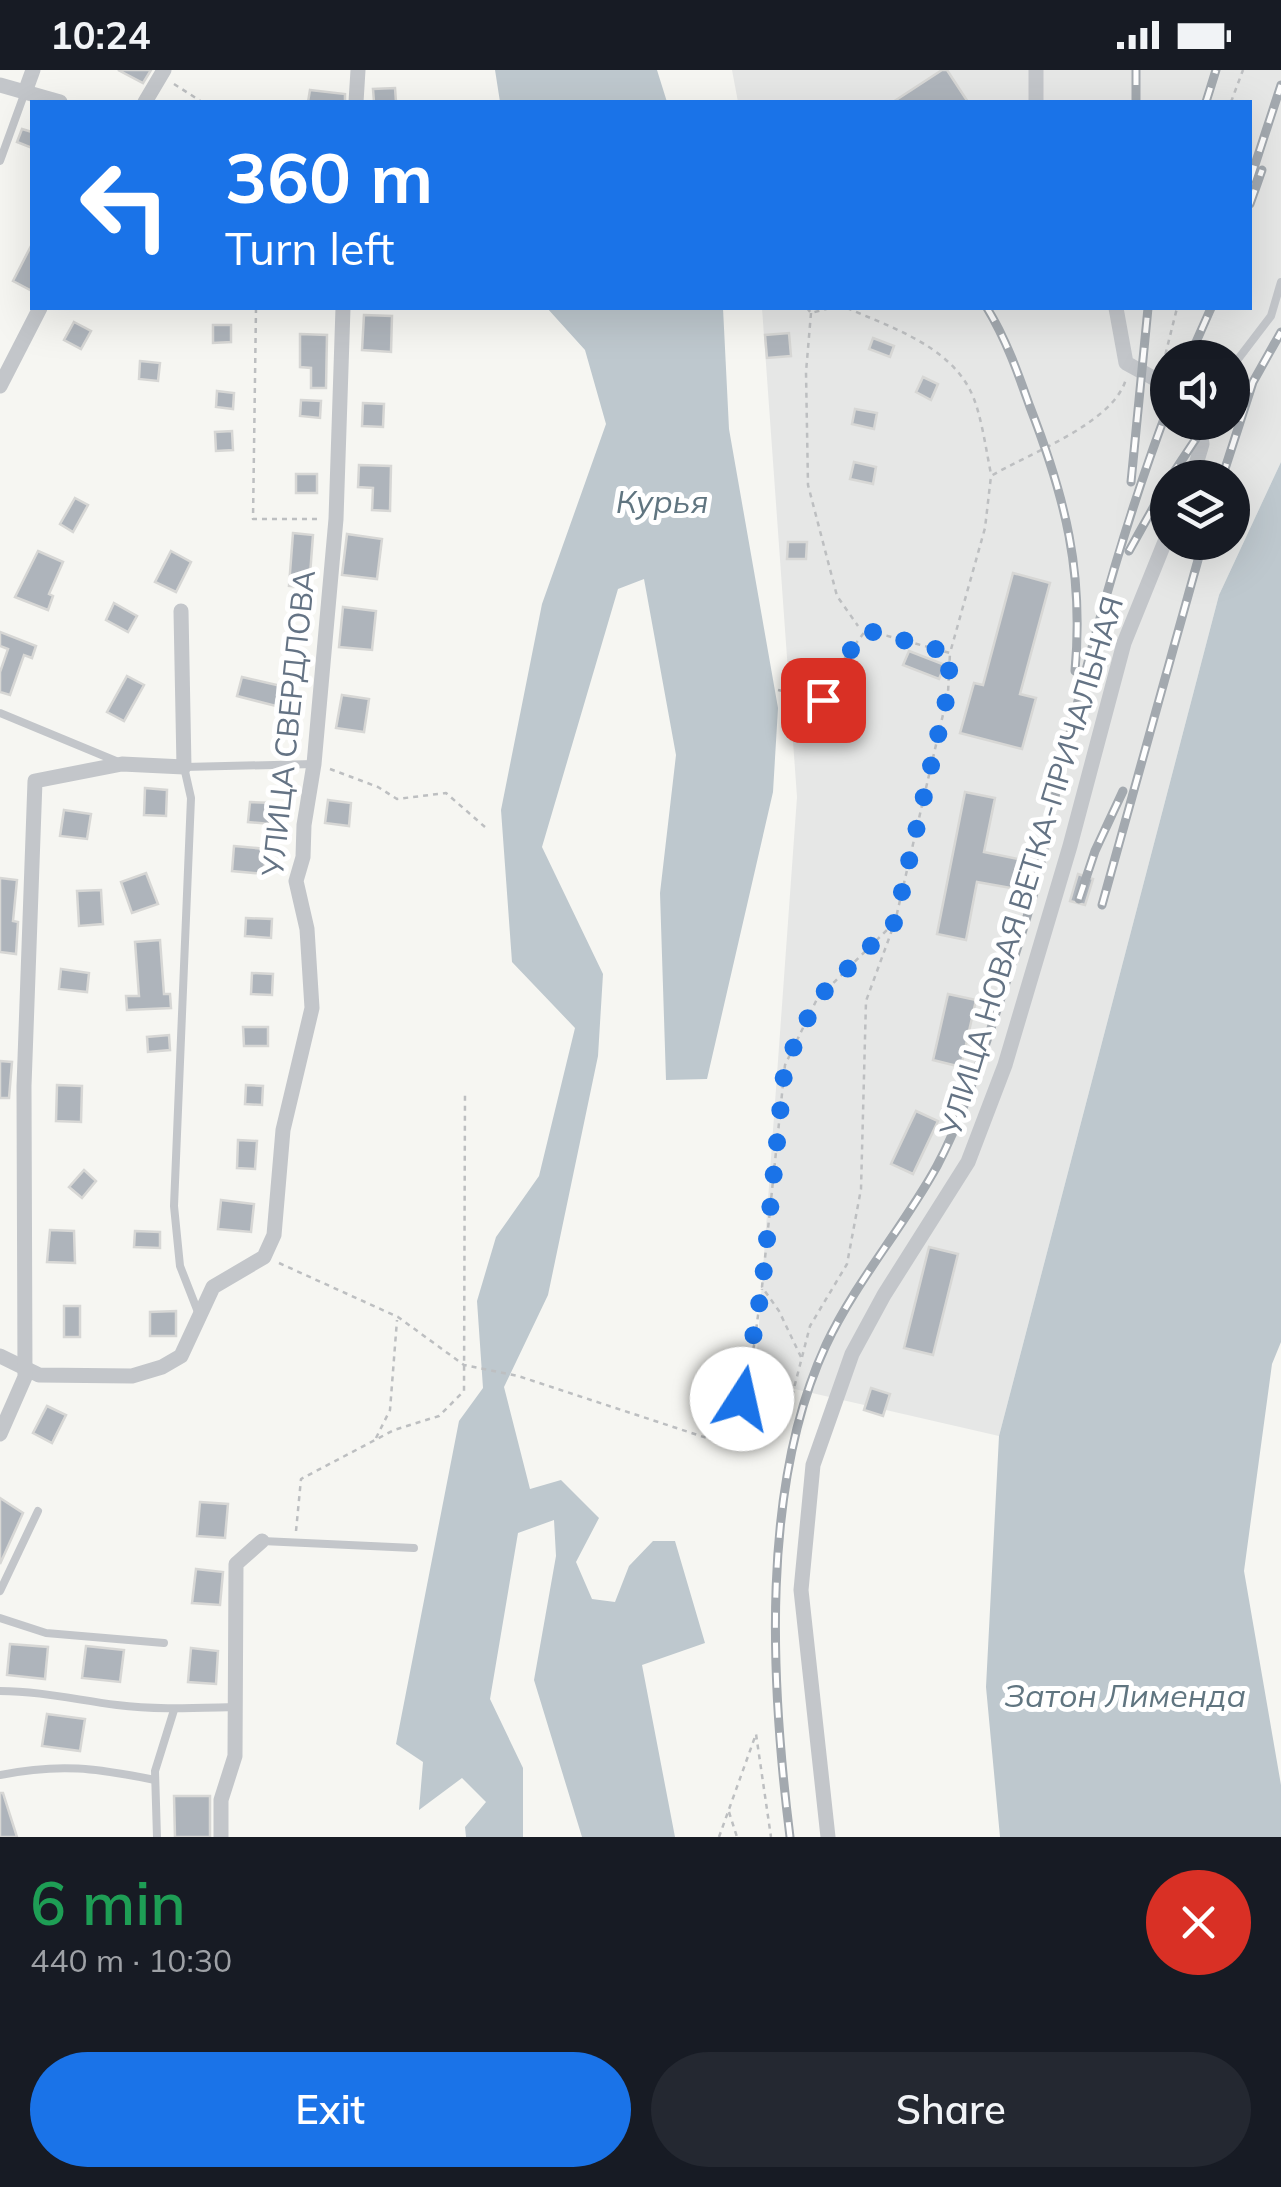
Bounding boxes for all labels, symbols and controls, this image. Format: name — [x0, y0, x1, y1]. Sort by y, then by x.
text: 10:24 — [50, 11, 151, 59]
text: 360 m — [225, 133, 433, 221]
icon: left — [60, 140, 190, 270]
text: Turn left — [225, 220, 394, 276]
map controls — [1150, 340, 1250, 560]
button: sound — [1150, 340, 1250, 440]
button: layers — [1150, 460, 1250, 560]
water label: Курья — [616, 481, 708, 521]
street label: УЛИЦА СВЕРДЛОВА — [253, 568, 323, 879]
street label: УЛИЦА НОВАЯ ВЕТКА-ПРИЧАЛЬНАЯ — [930, 592, 1131, 1141]
pin — [781, 658, 866, 743]
icon: arrive — [796, 673, 851, 728]
position arrow — [690, 1347, 794, 1451]
water label: Затон Лименда — [1004, 1675, 1246, 1715]
text: 6 min — [30, 1865, 186, 1940]
button: close — [1146, 1870, 1251, 1975]
text: 440 m · 10:30 — [30, 1940, 232, 1980]
button: Exit — [30, 2052, 631, 2167]
button: Share — [651, 2052, 1251, 2167]

